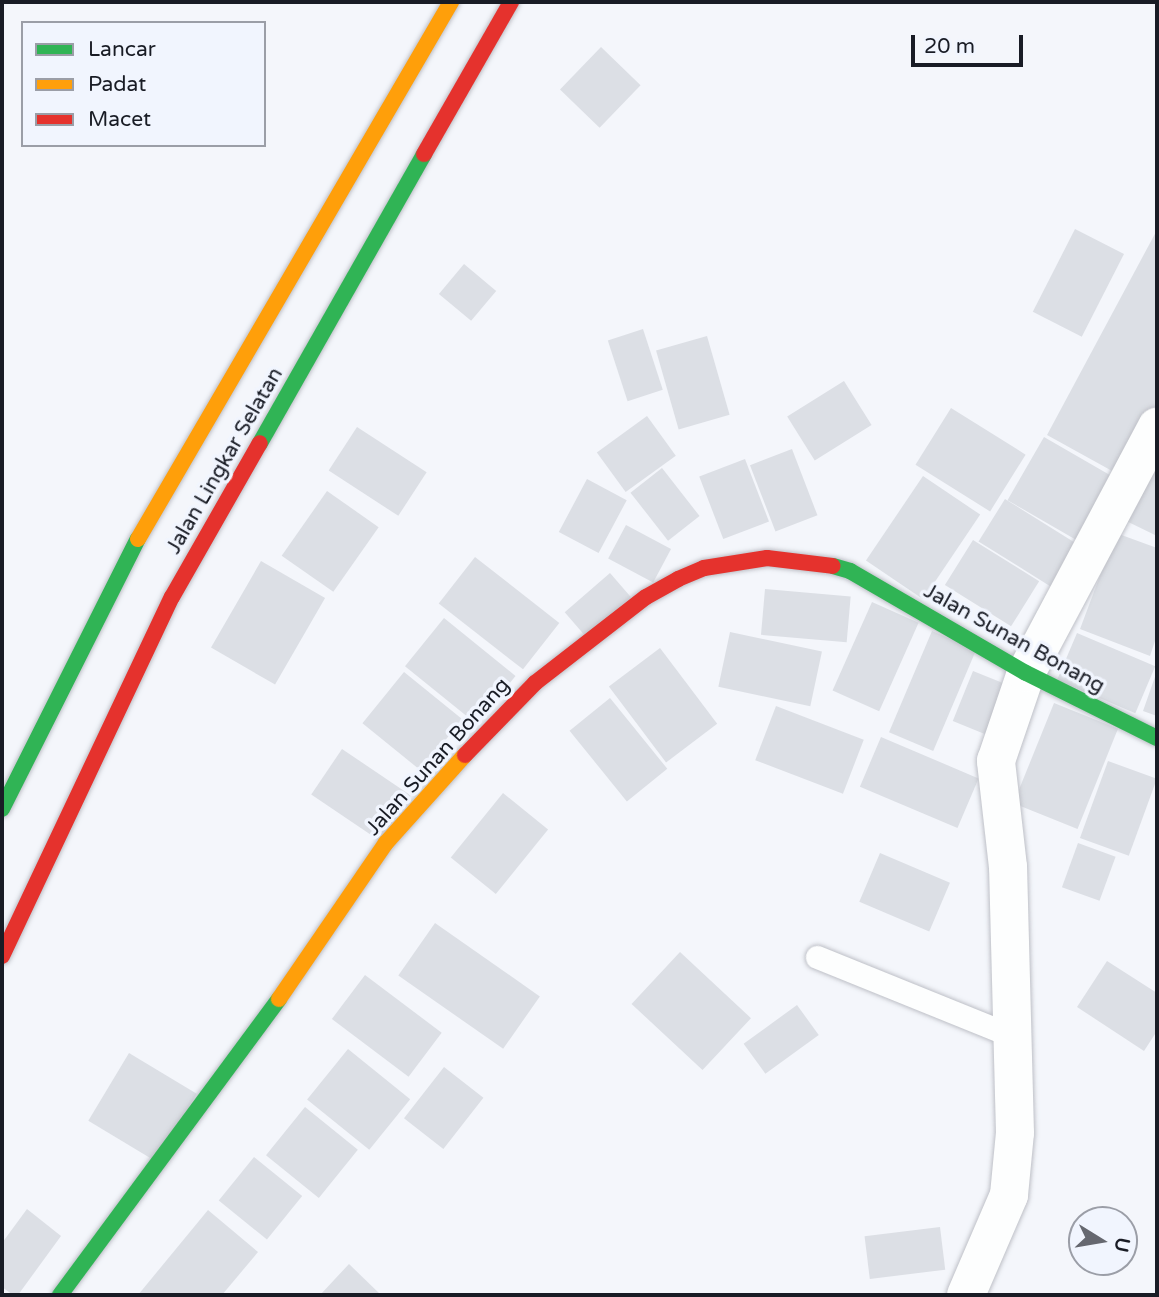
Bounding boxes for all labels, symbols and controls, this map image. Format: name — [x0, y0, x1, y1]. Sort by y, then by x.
legend — [21, 21, 266, 147]
scale bar — [914, 21, 1026, 65]
text: 20 m — [924, 34, 975, 59]
text: Lancar — [88, 37, 156, 62]
text: Padat — [88, 72, 146, 97]
text: Macet — [88, 107, 151, 132]
street label: Jalan Lingkar Selatan — [161, 363, 289, 559]
street label: Jalan Sunan Bonang — [919, 579, 1109, 699]
street label: Jalan Sunan Bonang — [361, 673, 515, 841]
north arrow — [1068, 1206, 1138, 1276]
text: U — [1109, 1235, 1134, 1254]

